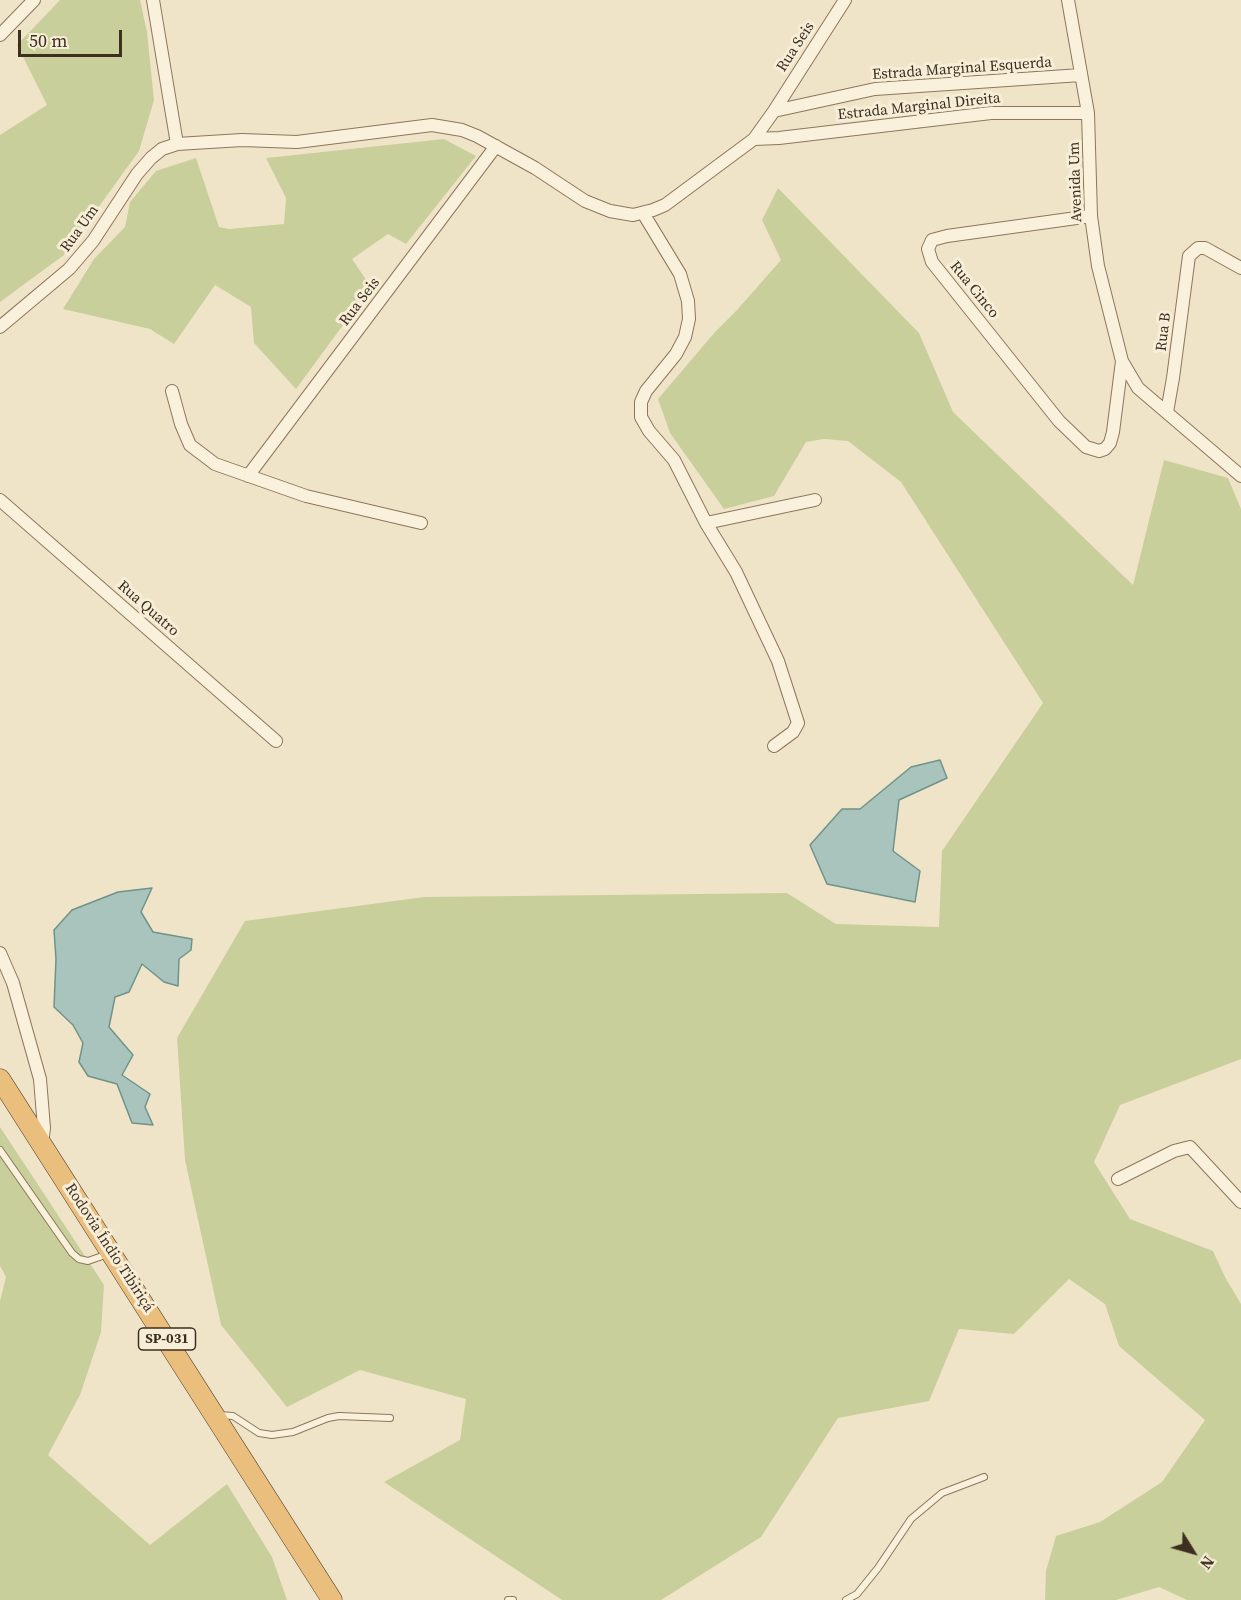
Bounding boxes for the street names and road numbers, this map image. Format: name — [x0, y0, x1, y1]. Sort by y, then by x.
street label: Rua Seis — [773, 19, 819, 75]
street label: Estrada Marginal Esquerda — [872, 54, 1052, 84]
street label: Estrada Marginal Direita — [837, 89, 1001, 125]
street label: Avenida Um — [1066, 141, 1086, 223]
street label: Rua Um — [57, 202, 103, 256]
street label: Rua Cinco — [946, 258, 1002, 322]
street label: Rua Seis — [336, 274, 384, 330]
street label: Rua B — [1153, 312, 1175, 352]
street label: Rua Quatro — [114, 577, 182, 641]
street label: Rodovia Índio Tibiriçá — [61, 1180, 157, 1316]
road number: SP-031 — [138, 1328, 195, 1350]

